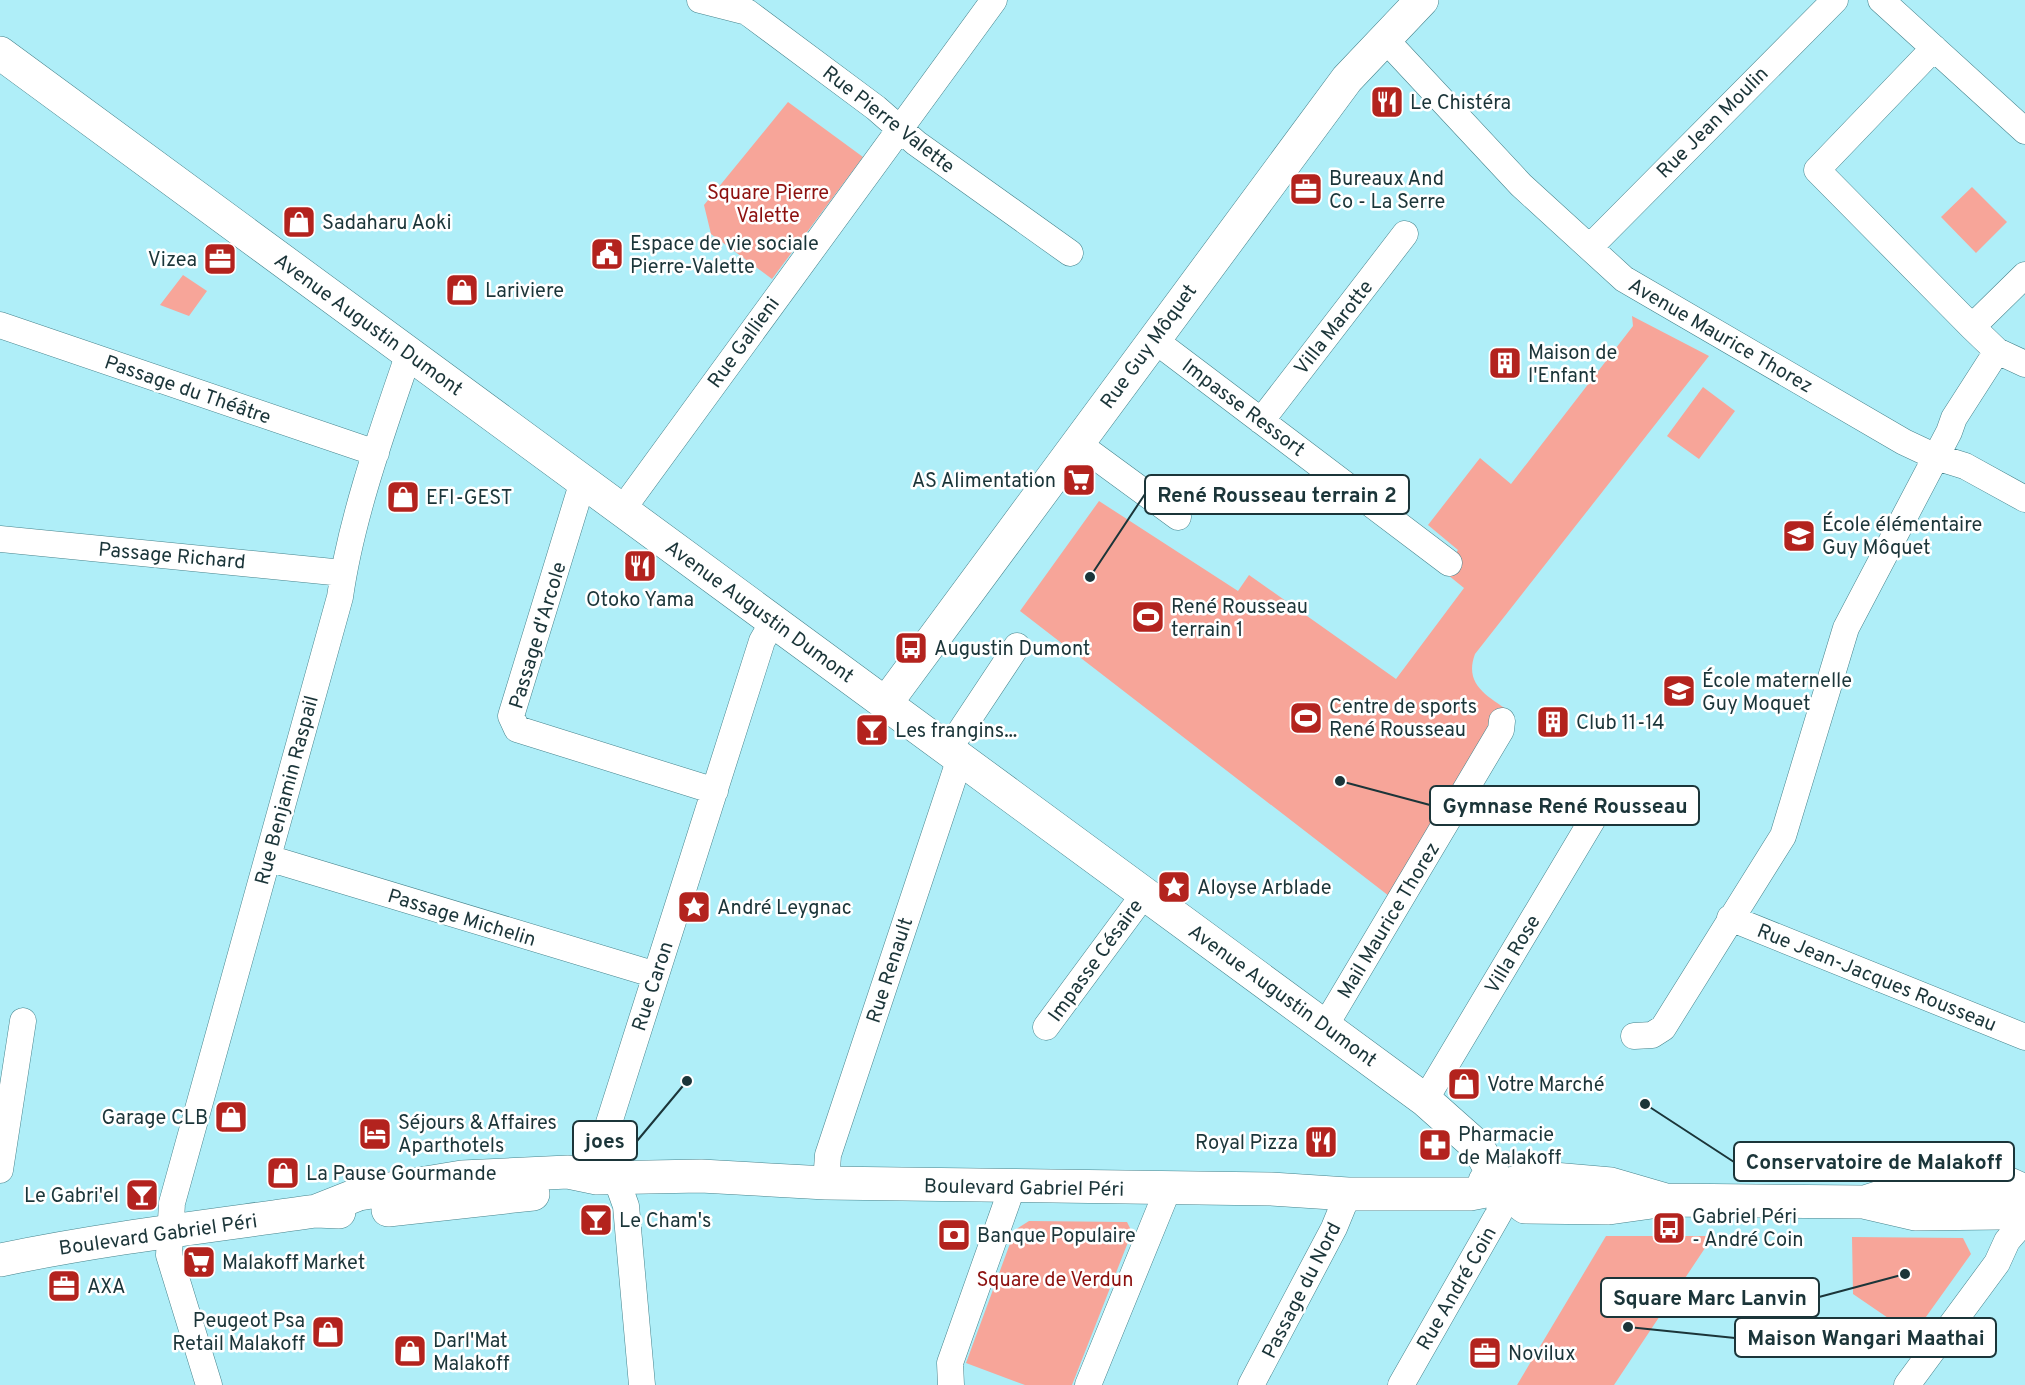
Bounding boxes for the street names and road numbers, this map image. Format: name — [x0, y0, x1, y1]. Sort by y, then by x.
street label: Rue Pierre Valette — [816, 61, 959, 180]
street label: Rue Jean Moulin — [1652, 62, 1775, 185]
street label: Avenue Augustin Dumont — [268, 248, 467, 403]
street label: Avenue Maurice Thorez — [1623, 273, 1817, 400]
street label: Villa Marotte — [1289, 275, 1380, 381]
street label: Rue Guy Môquet — [1096, 280, 1204, 415]
street label: Rue Gallieni — [703, 292, 787, 394]
street label: Passage du Théâtre — [101, 350, 274, 432]
street label: Impasse Ressort — [1176, 354, 1310, 463]
street label: Avenue Augustin Dumont — [659, 535, 858, 690]
street label: Passage Richard — [97, 538, 247, 576]
street label: Passage d'Arcole — [504, 559, 574, 712]
street label: Rue Benjamin Raspail — [250, 693, 326, 888]
street label: Mail Maurice Thorez — [1333, 838, 1447, 1004]
street label: Passage Michelin — [384, 884, 539, 954]
street label: Impasse Césaire — [1043, 895, 1150, 1028]
street label: Villa Rose — [1480, 911, 1547, 999]
street label: Rue Renault — [862, 915, 920, 1027]
street label: Avenue Augustin Dumont — [1182, 919, 1381, 1074]
street label: Rue Jean-Jacques Rousseau — [1753, 919, 2000, 1039]
street label: Rue Caron — [627, 938, 681, 1035]
street label: Boulevard Gabriel Péri — [924, 1174, 1124, 1204]
street label: Boulevard Gabriel Péri — [57, 1209, 259, 1263]
street label: Passage du Nord — [1257, 1218, 1348, 1364]
street label: Rue André Coin — [1412, 1223, 1504, 1355]

